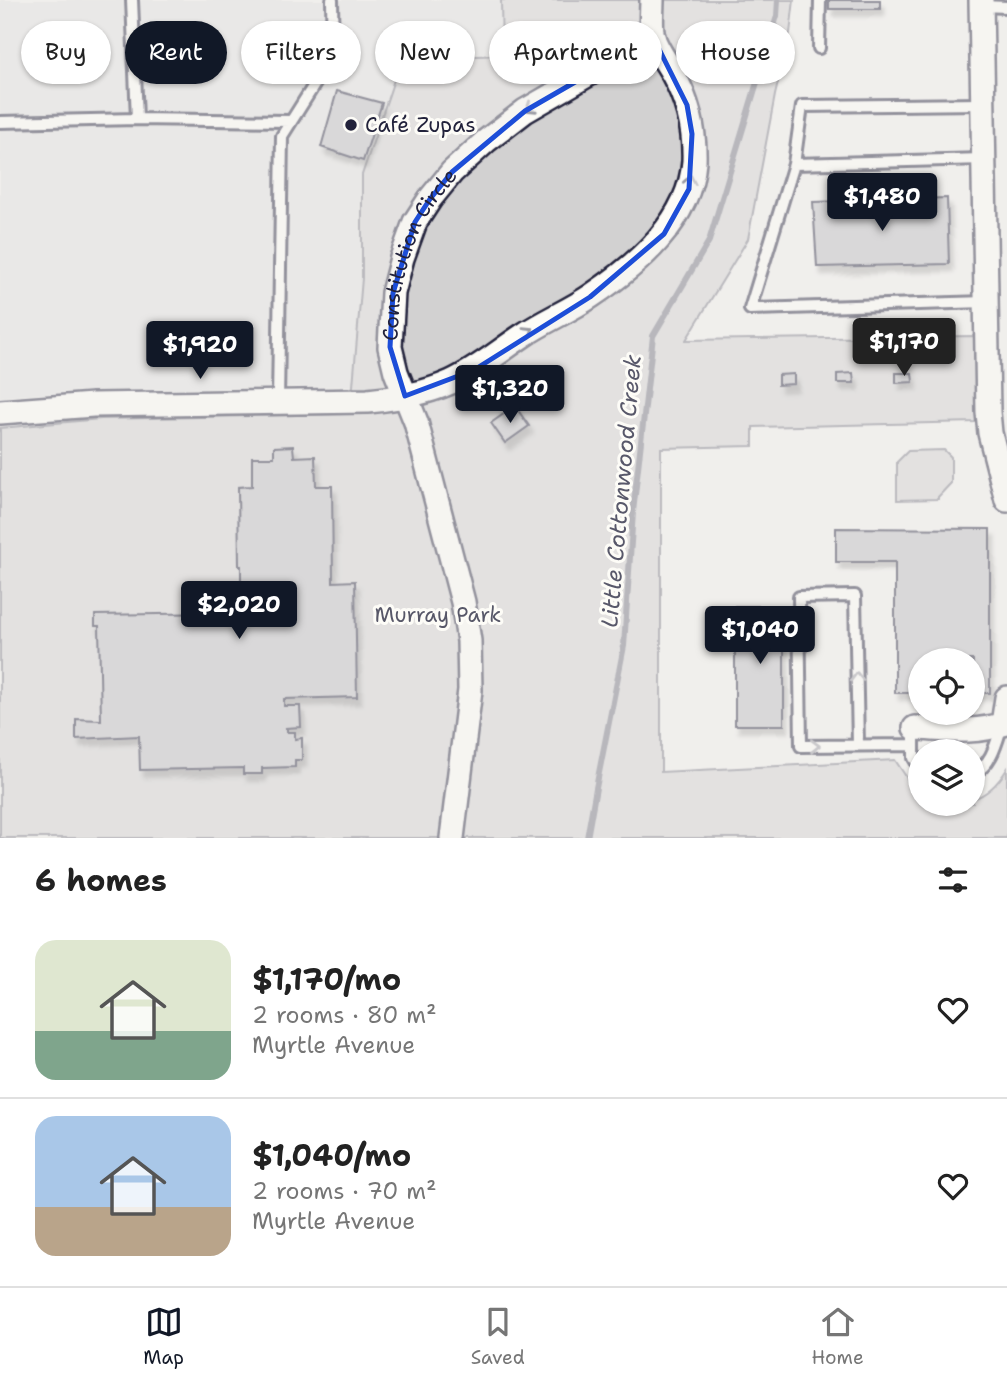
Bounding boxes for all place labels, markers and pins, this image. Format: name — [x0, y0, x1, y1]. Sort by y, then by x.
place label: Café Zupas — [365, 111, 476, 139]
marker: Café Zupas — [343, 117, 359, 133]
pin: $1,480 — [825, 174, 939, 233]
pin: $1,170 — [847, 318, 961, 378]
pin: $1,920 — [143, 322, 257, 381]
pin: $1,320 — [453, 366, 567, 425]
pin: $2,020 — [182, 582, 296, 641]
pin: $1,040 — [703, 606, 817, 666]

